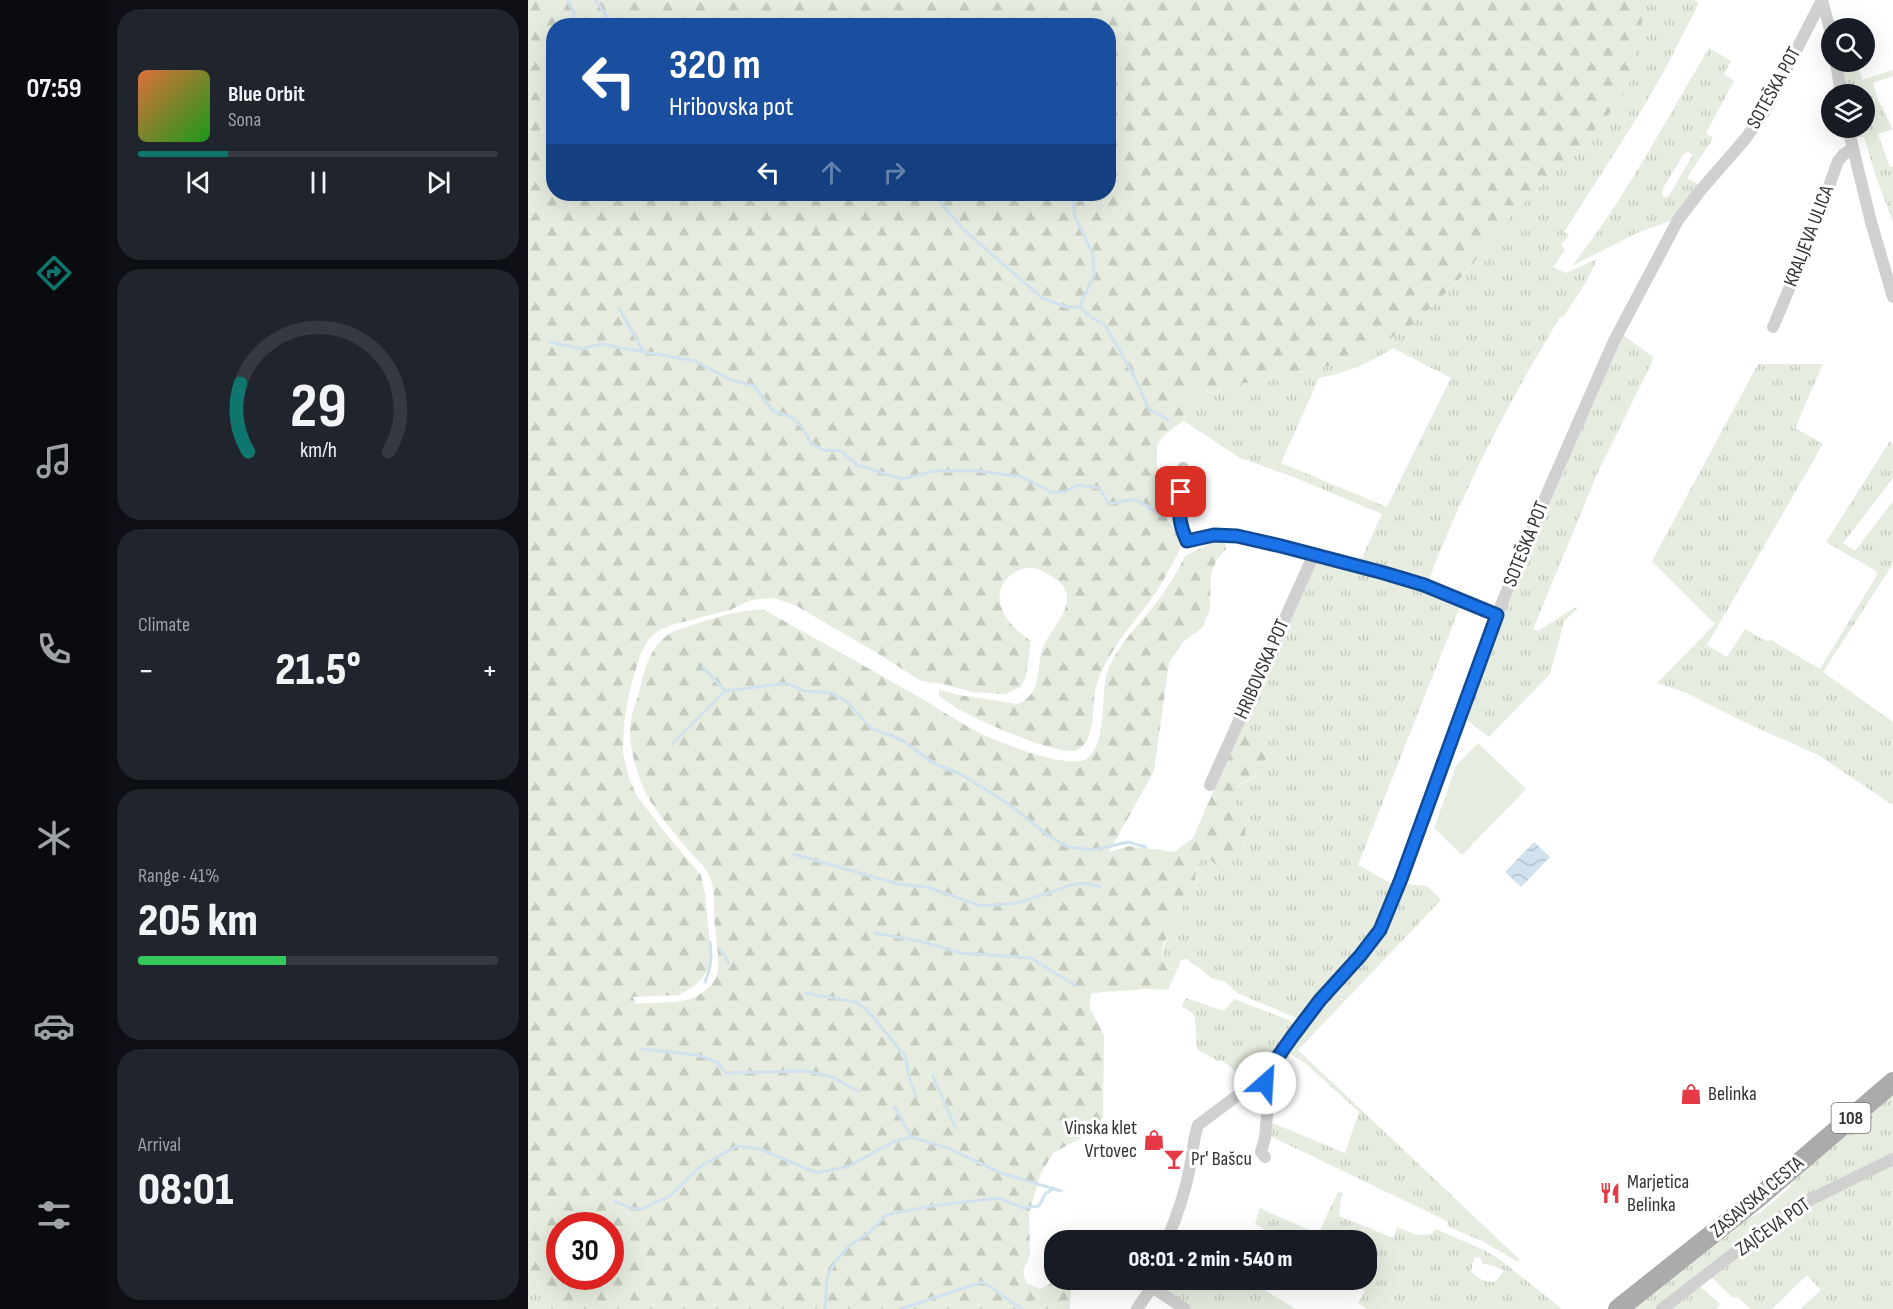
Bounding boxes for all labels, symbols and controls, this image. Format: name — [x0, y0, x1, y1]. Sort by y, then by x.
map controls — [1821, 18, 1875, 138]
button: search — [1821, 18, 1875, 72]
text: 320 m — [669, 40, 761, 91]
icon: left — [570, 42, 648, 120]
street label: SOTEŠKA POT — [1742, 43, 1806, 133]
text: 07:59 — [26, 73, 82, 105]
text: Blue Orbit — [228, 81, 305, 108]
button: layers — [1821, 84, 1875, 138]
text: Hribovska pot — [669, 91, 793, 123]
text: Sona — [228, 108, 261, 132]
icon: left — [752, 156, 785, 189]
icon: ahead — [815, 156, 848, 189]
icon: right — [878, 156, 911, 189]
icon: previous — [182, 166, 215, 199]
icon: pause — [302, 166, 335, 199]
icon: next — [422, 166, 455, 199]
street label: KRALJEVA ULICA — [1779, 182, 1839, 290]
icon: directions — [33, 252, 75, 294]
text: 29 — [290, 370, 346, 445]
text: km/h — [299, 438, 337, 463]
icon: music — [33, 440, 75, 482]
pin — [1155, 466, 1206, 517]
icon: arrive — [1164, 475, 1197, 508]
street label: SOTEŠKA POT — [1498, 498, 1554, 590]
text: Climate — [138, 613, 190, 637]
street label: HRIBOVSKA POT — [1229, 615, 1295, 723]
icon: phone — [33, 628, 75, 670]
text: 21.5° — [275, 643, 361, 698]
text: − — [138, 651, 154, 691]
text: + — [482, 651, 498, 691]
icon: climate — [33, 817, 75, 859]
text: Range · 41% — [138, 864, 219, 888]
text: 205 km — [138, 894, 258, 949]
icon: car — [33, 1005, 75, 1047]
position arrow — [1233, 1051, 1297, 1115]
shop icon: Belinka — [1679, 1082, 1703, 1106]
place label: Belinka — [1708, 1082, 1757, 1106]
road number: 108 — [1832, 1103, 1870, 1133]
place label: Vinska klet Vrtovec — [1065, 1116, 1137, 1163]
shop icon: Vinska klet Vrtovec — [1142, 1128, 1166, 1152]
text: Arrival — [138, 1133, 181, 1157]
bar icon: Pr' Bašcu — [1162, 1147, 1186, 1171]
place label: Pr' Bašcu — [1191, 1147, 1252, 1171]
street label: ZASAVSKA CESTA — [1706, 1151, 1809, 1243]
text: 08:01 — [138, 1163, 233, 1218]
place label: Marjetica Belinka — [1627, 1170, 1689, 1217]
restaurant icon: Marjetica Belinka — [1598, 1181, 1622, 1205]
street label: ZAJČEVA POT — [1731, 1193, 1815, 1261]
icon: filters — [33, 1194, 75, 1236]
speed limit sign: 30 — [546, 1212, 624, 1290]
text: 08:01 · 2 min · 540 m — [1129, 1246, 1292, 1273]

